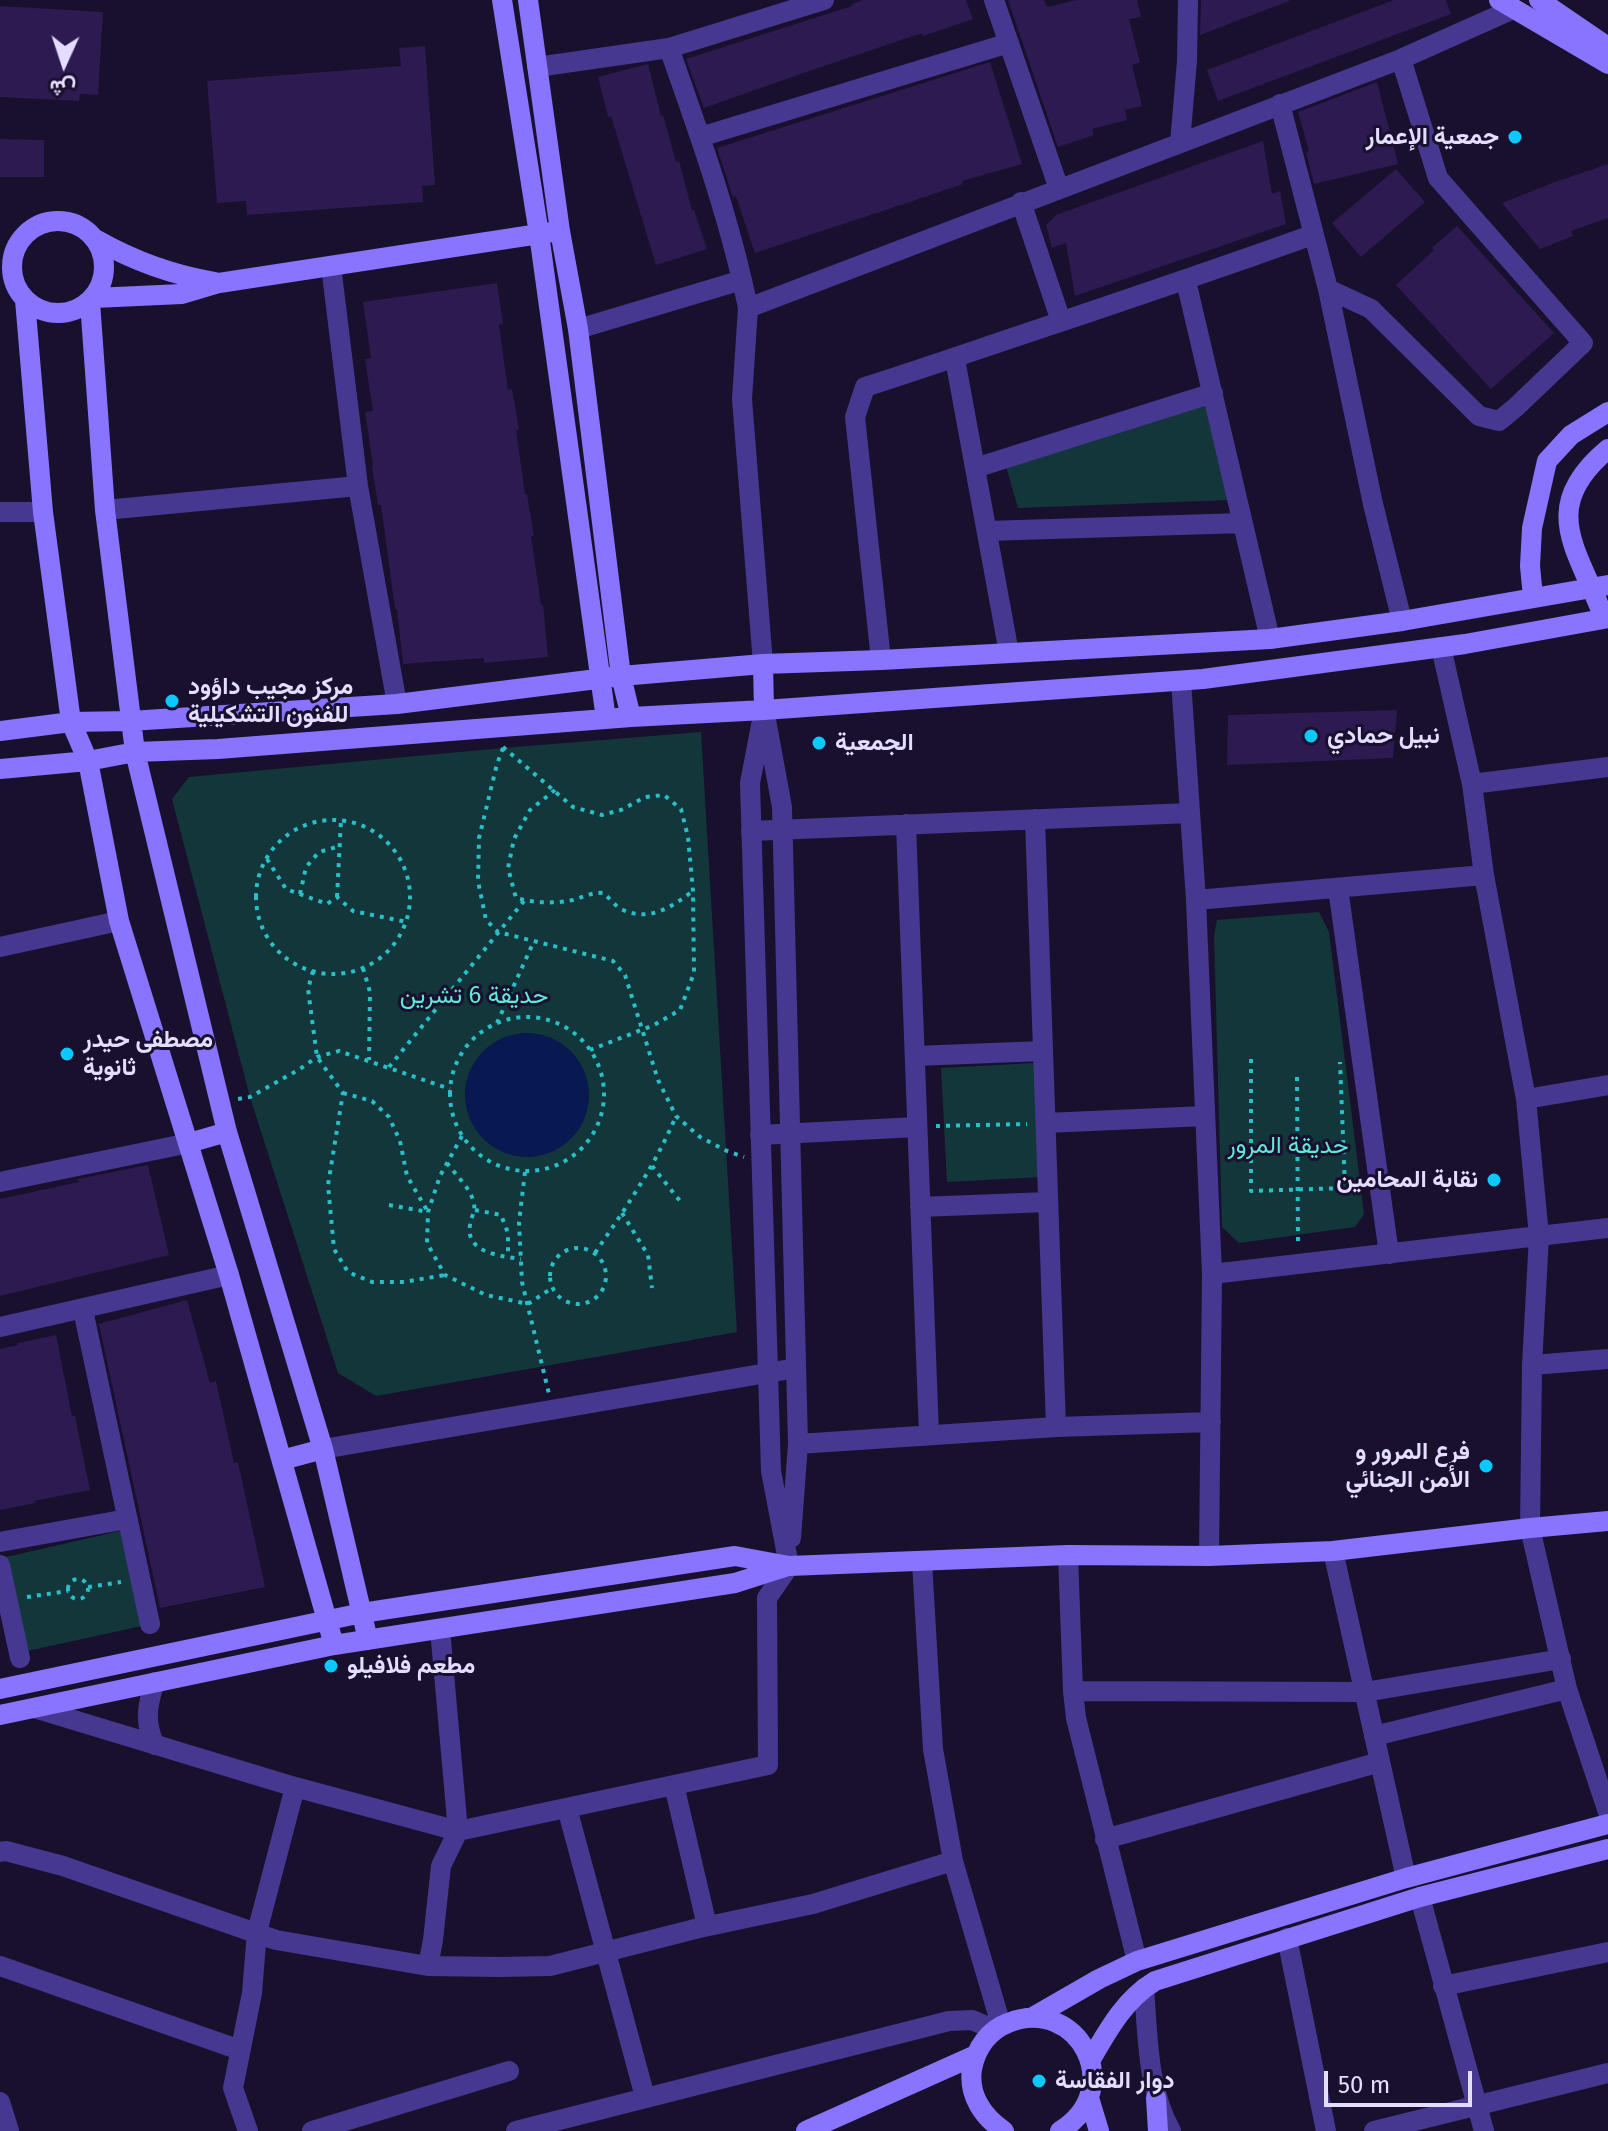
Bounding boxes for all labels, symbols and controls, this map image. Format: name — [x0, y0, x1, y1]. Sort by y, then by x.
north arrow — [24, 24, 104, 104]
text: ش — [49, 74, 77, 103]
place label: جمعية الإعمار — [1366, 123, 1499, 151]
marker: جمعية الإعمار — [1506, 128, 1524, 146]
place label: مركز مجيب داؤود للفنون التشكيلية — [188, 673, 353, 729]
marker: مركز مجيب داؤود للفنون التشكيلية — [163, 692, 181, 710]
place label: نبيل حمادي — [1327, 722, 1440, 750]
marker: نبيل حمادي — [1302, 727, 1320, 745]
place label: الجمعية — [835, 729, 914, 757]
marker: الجمعية — [810, 734, 828, 752]
park label: حديقة 6 تشرين — [400, 982, 548, 1010]
place label: مصطفى حيدر ثانوية — [83, 1026, 213, 1082]
marker: مصطفى حيدر ثانوية — [58, 1045, 76, 1063]
park label: حديقة المرور — [1227, 1132, 1349, 1160]
place label: نقابة المحامين — [1336, 1166, 1478, 1194]
marker: نقابة المحامين — [1485, 1171, 1503, 1189]
place label: فرع المرور و الأمن الجنائي — [1345, 1438, 1470, 1494]
marker: فرع المرور و الأمن الجنائي — [1477, 1457, 1495, 1475]
place label: مطعم فلافيلو — [347, 1652, 475, 1680]
marker: مطعم فلافيلو — [322, 1657, 340, 1675]
scale bar — [1328, 2055, 1476, 2105]
place label: دوار الفقاسة — [1055, 2067, 1175, 2095]
text: 50 m — [1338, 2071, 1390, 2099]
marker: دوار الفقاسة — [1030, 2072, 1048, 2090]

